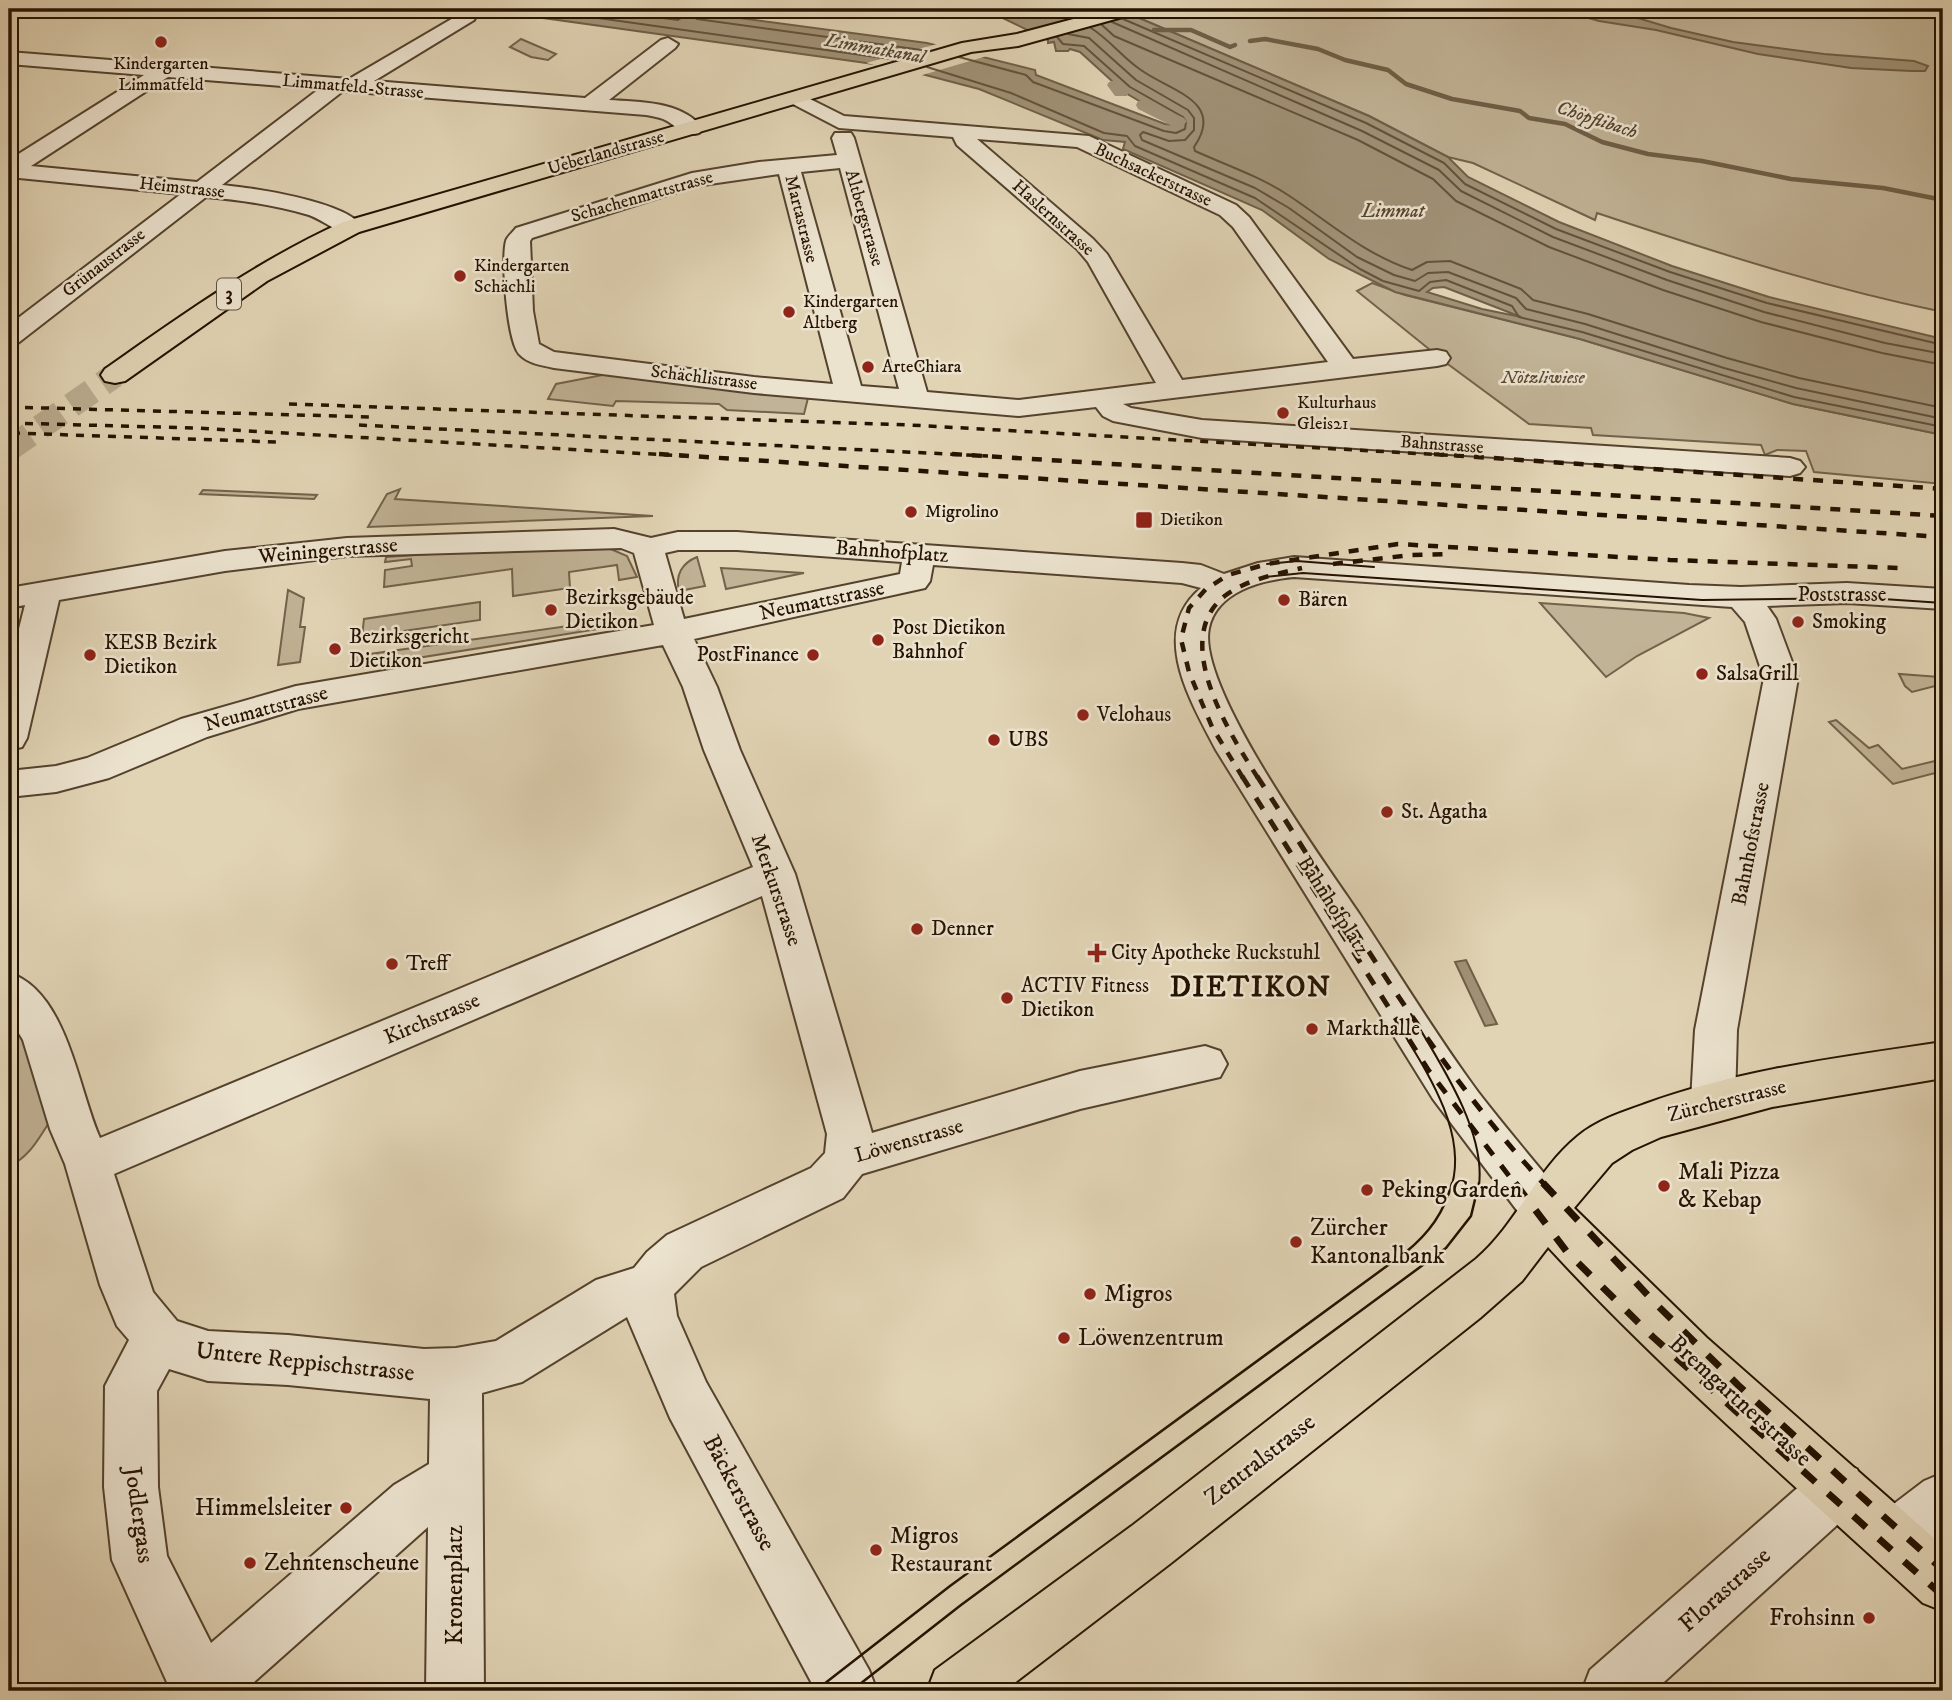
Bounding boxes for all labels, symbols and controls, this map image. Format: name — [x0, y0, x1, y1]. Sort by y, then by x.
water label: Limmatkanal — [822, 29, 929, 69]
marker: Kindergarten Limmatfeld — [153, 34, 169, 50]
place label: Kindergarten Limmatfeld — [113, 53, 209, 96]
street label: Limmatfeld-Strasse — [281, 70, 425, 104]
water label: Chöpflibach — [1553, 96, 1641, 145]
street label: Ueberlandstrasse — [545, 126, 667, 180]
street label: Buchsackerstrasse — [1091, 138, 1215, 212]
street label: Schachenmattstrasse — [569, 166, 715, 228]
street label: Altbergstrasse — [840, 167, 888, 269]
street label: Heimstrasse — [138, 173, 226, 203]
street label: Martastrasse — [779, 173, 823, 265]
street label: Haslernstrasse — [1007, 175, 1099, 261]
water label: Limmat — [1361, 200, 1425, 223]
street label: Grünaustrasse — [58, 224, 150, 302]
place label: Kindergarten Schächli — [474, 255, 570, 298]
marker: Kindergarten Schächli — [452, 268, 468, 284]
road number: 3 — [217, 278, 241, 310]
place label: Kindergarten Altberg — [803, 291, 899, 334]
marker: Kindergarten Altberg — [781, 304, 797, 320]
place label: ArteChiara — [882, 356, 962, 378]
marker: ArteChiara — [860, 359, 876, 375]
street label: Schächlistrasse — [649, 361, 759, 395]
park label: Nötzliwiese — [1500, 367, 1585, 389]
place label: Kulturhaus Gleis21 — [1297, 392, 1376, 435]
marker: Kulturhaus Gleis21 — [1275, 405, 1291, 421]
street label: Bahnstrasse — [1400, 431, 1484, 459]
place label: Migrolino — [925, 501, 999, 523]
marker: Migrolino — [903, 504, 919, 520]
place label: Dietikon — [1160, 509, 1223, 531]
marker: Dietikon — [1134, 510, 1154, 530]
street label: Weiningerstrasse — [256, 532, 399, 570]
street label: Bahnhofplatz — [834, 535, 950, 569]
street label: Neumattstrasse — [757, 575, 887, 627]
street label: Poststrasse — [1798, 582, 1887, 608]
place label: Bezirksgebäude Dietikon — [565, 585, 694, 635]
place label: Bären — [1298, 587, 1348, 613]
marker: Bären — [1276, 592, 1292, 608]
marker: Bezirksgebäude Dietikon — [543, 602, 559, 618]
place label: Smoking — [1812, 609, 1887, 635]
marker: Smoking — [1790, 614, 1806, 630]
place label: Post Dietikon Bahnhof — [892, 615, 1006, 665]
place label: Bezirksgericht Dietikon — [349, 624, 470, 674]
place label: KESB Bezirk Dietikon — [104, 630, 218, 680]
marker: Post Dietikon Bahnhof — [870, 632, 886, 648]
marker: Bezirksgericht Dietikon — [327, 641, 343, 657]
place label: PostFinance — [696, 642, 799, 668]
marker: KESB Bezirk Dietikon — [82, 647, 98, 663]
marker: PostFinance — [805, 647, 821, 663]
place label: SalsaGrill — [1716, 661, 1799, 687]
marker: SalsaGrill — [1694, 666, 1710, 682]
street label: Neumattstrasse — [201, 680, 331, 738]
place label: Velohaus — [1096, 702, 1171, 728]
marker: Velohaus — [1075, 707, 1091, 723]
place label: UBS — [1008, 727, 1049, 753]
marker: UBS — [986, 732, 1002, 748]
street label: Bahnhofstrasse — [1726, 780, 1776, 908]
place label: St. Agatha — [1401, 799, 1487, 825]
marker: St. Agatha — [1379, 804, 1395, 820]
street label: Merkurstrasse — [745, 831, 807, 950]
street label: Bahnhofplatz — [1291, 851, 1375, 961]
place label: Denner — [931, 916, 994, 942]
marker: Denner — [909, 921, 925, 937]
place label: City Apotheke Ruckstuhl — [1111, 940, 1321, 966]
marker: City Apotheke Ruckstuhl — [1089, 945, 1105, 961]
place label: Treff — [406, 951, 451, 977]
marker: Treff — [384, 956, 400, 972]
district label: DIETIKON — [1170, 970, 1332, 1005]
place label: ACTIV Fitness Dietikon — [1021, 973, 1149, 1023]
street label: Kirchstrasse — [380, 987, 484, 1051]
marker: ACTIV Fitness Dietikon — [999, 990, 1015, 1006]
place label: Markthalle — [1326, 1016, 1420, 1042]
marker: Markthalle — [1304, 1021, 1320, 1037]
street label: Zürcherstrasse — [1665, 1074, 1789, 1128]
street label: Löwenstrasse — [852, 1113, 967, 1169]
place label: Mali Pizza & Kebap — [1678, 1157, 1781, 1215]
place label: Peking Garden — [1381, 1175, 1523, 1205]
marker: Mali Pizza & Kebap — [1656, 1178, 1672, 1194]
marker: Peking Garden — [1359, 1182, 1375, 1198]
place label: Zürcher Kantonalbank — [1310, 1213, 1445, 1271]
marker: Zürcher Kantonalbank — [1288, 1234, 1304, 1250]
place label: Migros — [1104, 1279, 1172, 1309]
marker: Migros — [1082, 1286, 1098, 1302]
place label: Löwenzentrum — [1078, 1323, 1224, 1353]
street label: Bremgartnerstrasse — [1662, 1329, 1818, 1473]
marker: Löwenzentrum — [1056, 1330, 1072, 1346]
street label: Untere Reppischstrasse — [194, 1336, 416, 1388]
street label: Zentralstrasse — [1199, 1407, 1322, 1513]
street label: Bäckerstrasse — [696, 1430, 782, 1556]
street label: Jodlergass — [117, 1463, 161, 1565]
place label: Himmelsleiter — [195, 1493, 332, 1523]
marker: Himmelsleiter — [338, 1500, 354, 1516]
place label: Migros Restaurant — [890, 1521, 993, 1579]
street label: Kronenplatz — [440, 1524, 470, 1645]
street label: Florastrasse — [1673, 1541, 1777, 1639]
marker: Migros Restaurant — [868, 1542, 884, 1558]
place label: Zehntenscheune — [264, 1548, 419, 1578]
marker: Zehntenscheune — [242, 1555, 258, 1571]
place label: Frohsinn — [1769, 1603, 1855, 1633]
marker: Frohsinn — [1861, 1610, 1877, 1626]

